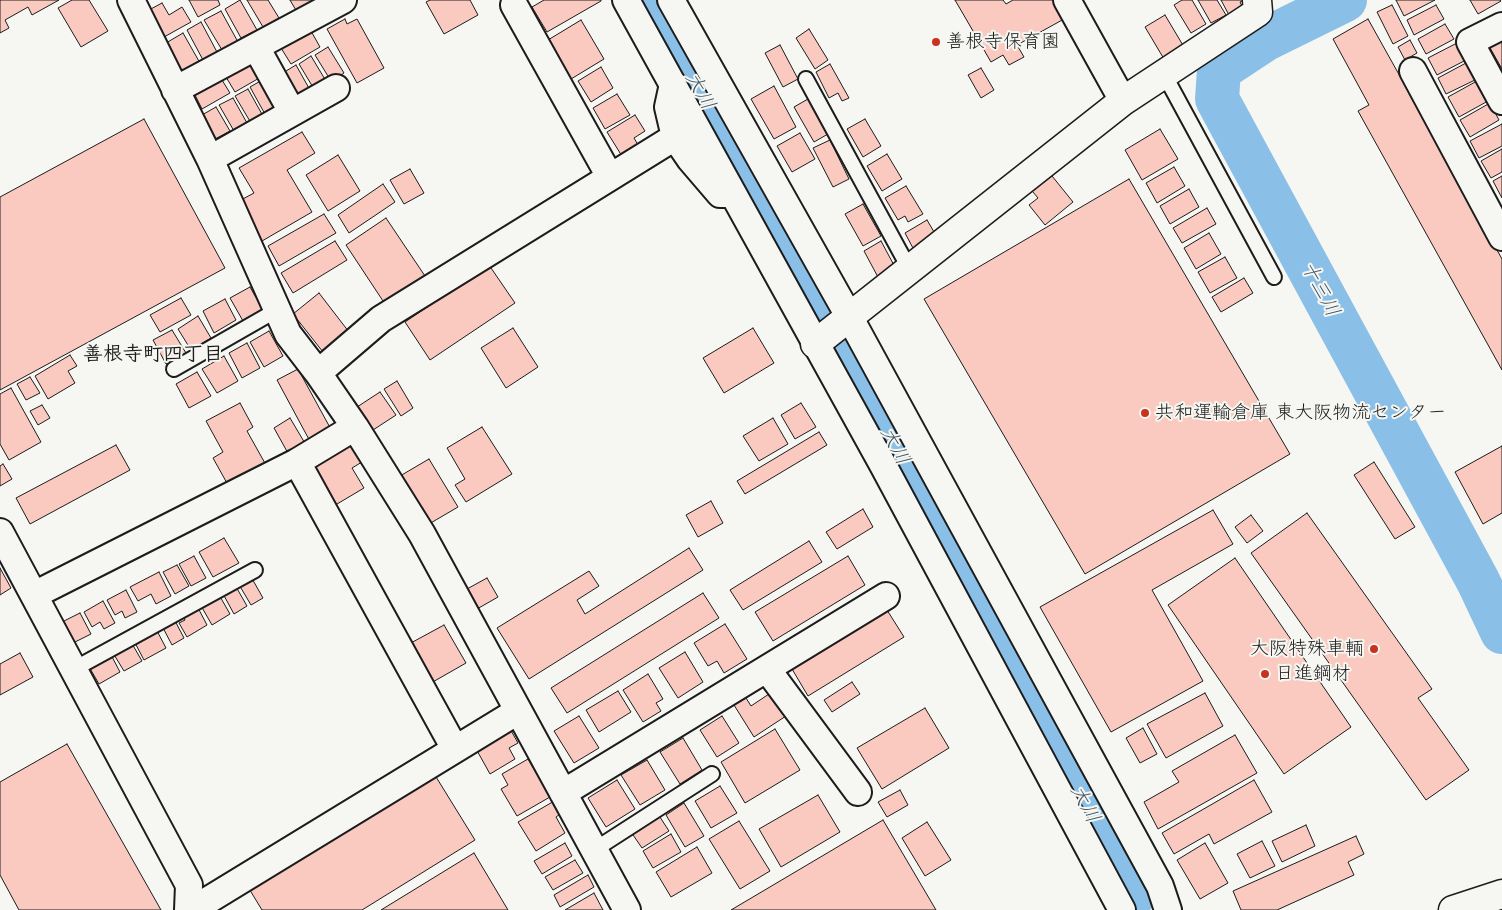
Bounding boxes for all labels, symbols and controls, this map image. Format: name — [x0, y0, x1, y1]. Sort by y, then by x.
place label: 善根寺保育園 — [946, 31, 1060, 53]
marker: 善根寺保育園 — [930, 36, 942, 48]
water label: 大川 — [680, 68, 720, 114]
water label: 十三川 — [1295, 257, 1345, 321]
district label: 善根寺町四丁目 — [83, 342, 223, 366]
place label: 共和運輸倉庫 東大阪物流センター — [1155, 402, 1446, 424]
marker: 共和運輸倉庫 東大阪物流センター — [1139, 407, 1151, 419]
water label: 大川 — [875, 423, 915, 469]
place label: 大阪特殊車輌 — [1250, 638, 1364, 660]
marker: 大阪特殊車輌 — [1368, 643, 1380, 655]
place label: 日進鋼材 — [1275, 663, 1351, 685]
marker: 日進鋼材 — [1259, 668, 1271, 680]
water label: 大川 — [1065, 781, 1105, 827]

